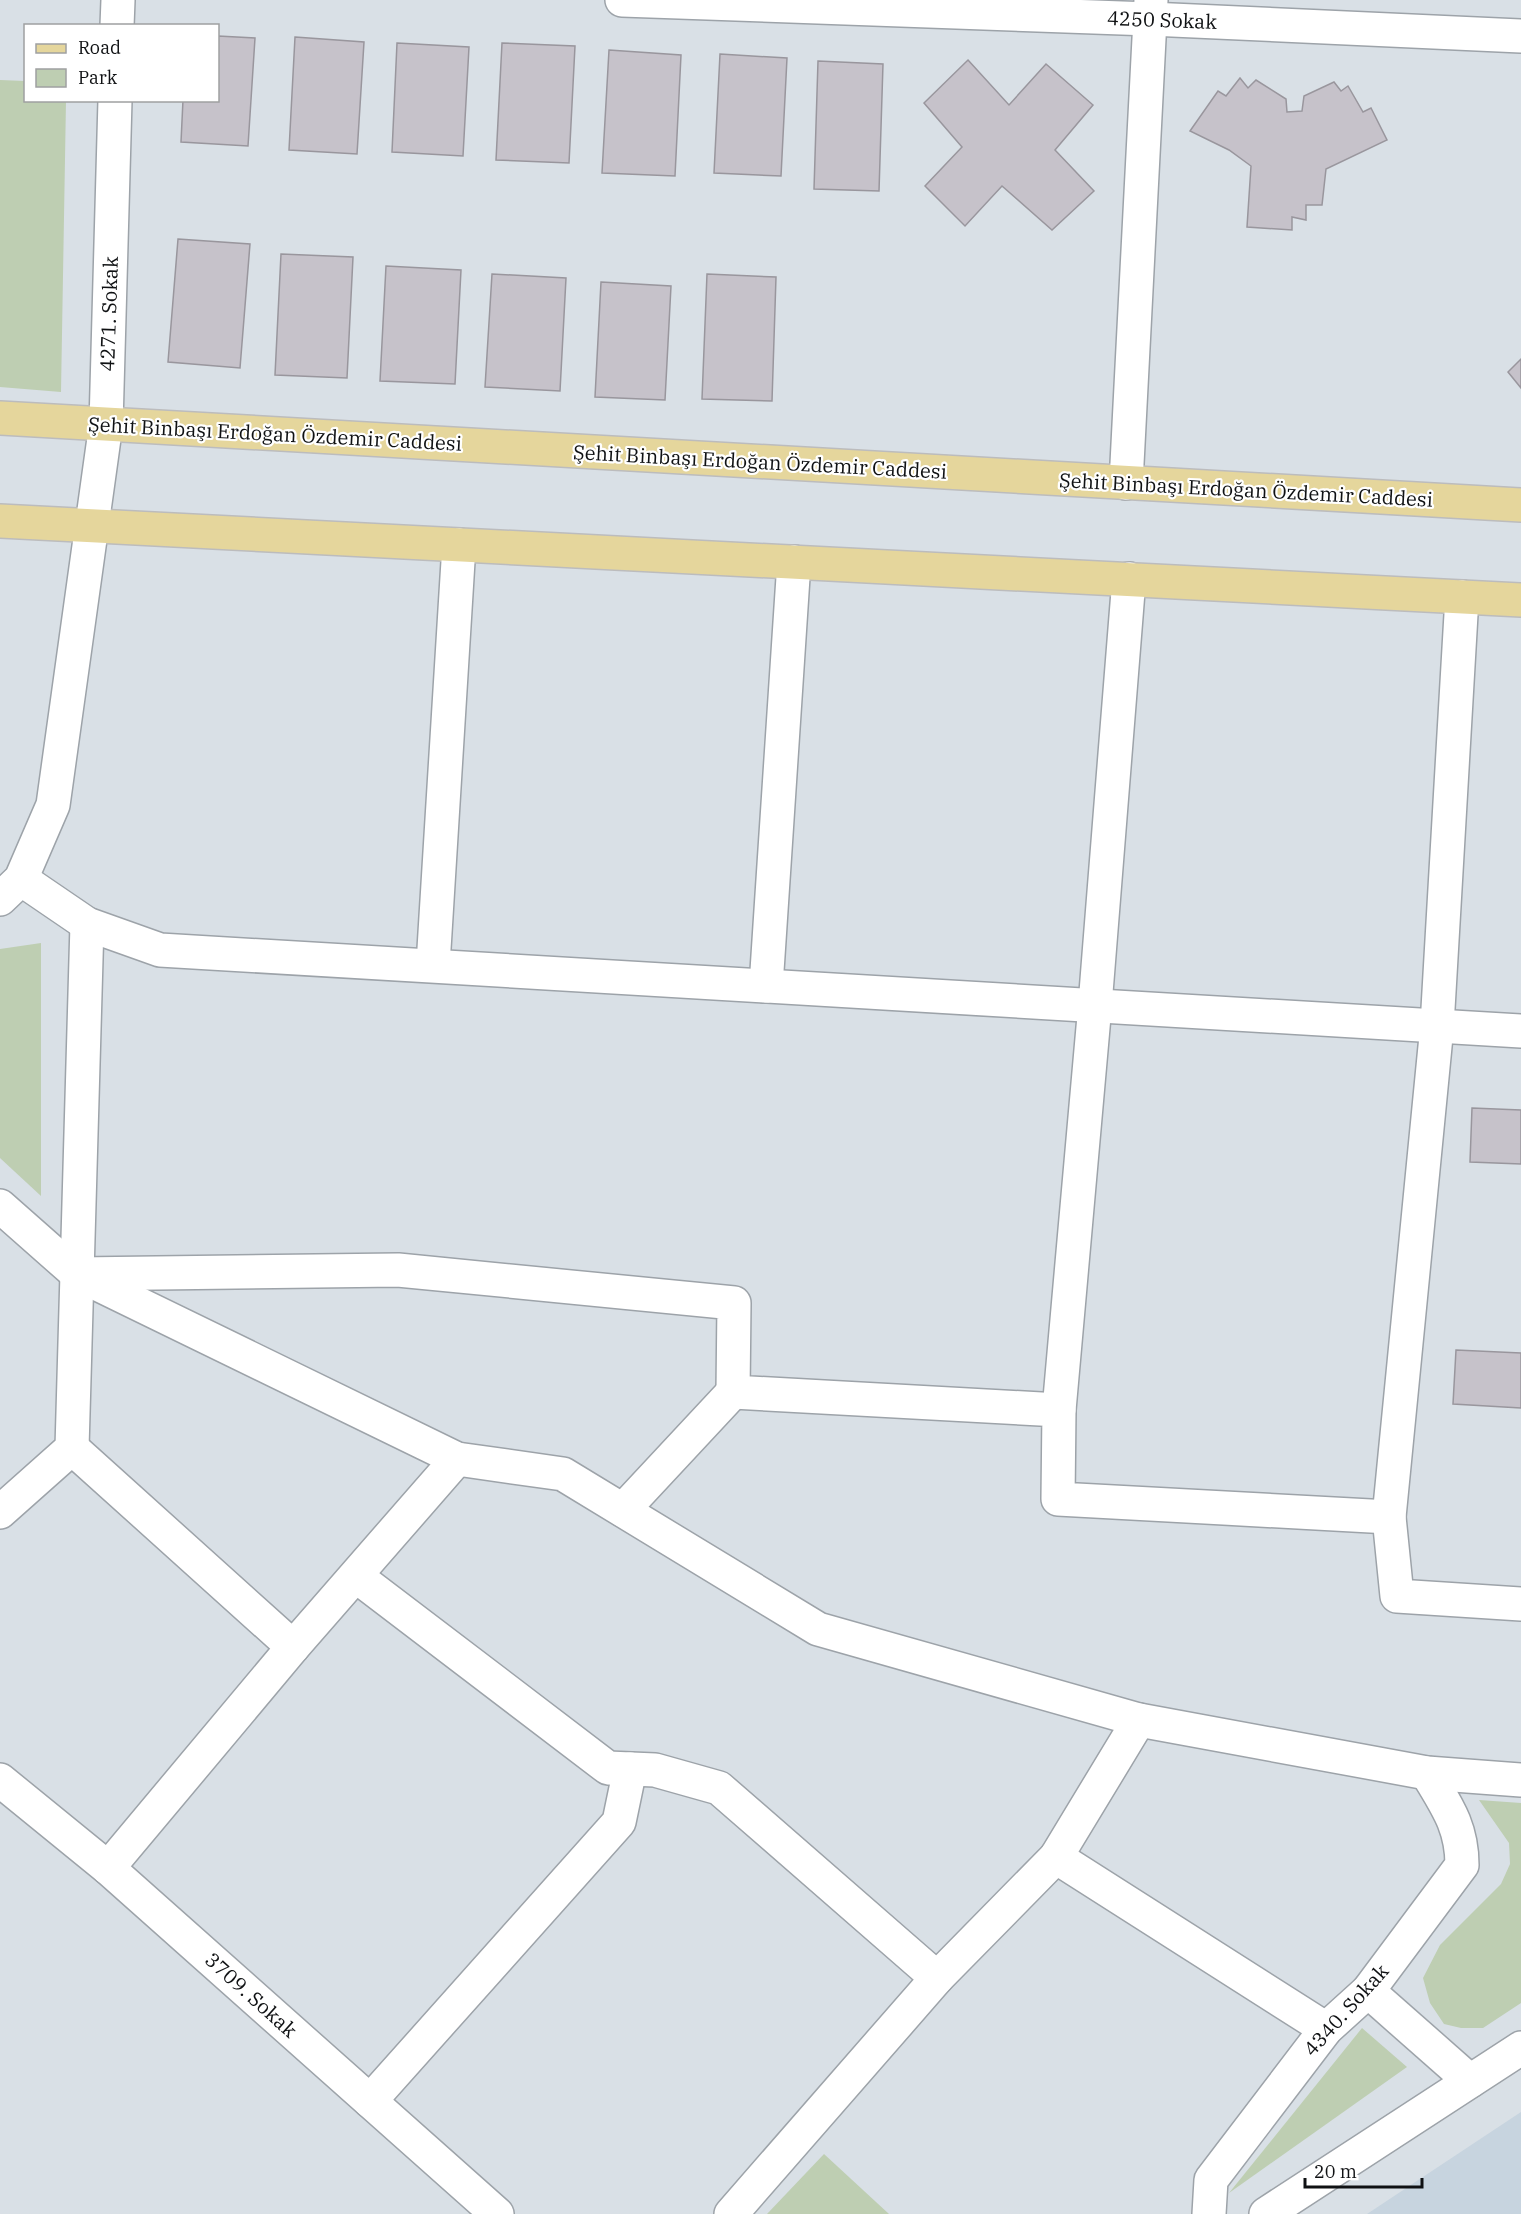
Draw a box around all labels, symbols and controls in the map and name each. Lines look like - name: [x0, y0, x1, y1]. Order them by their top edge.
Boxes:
- street label: 4250 Sokak: [1107, 4, 1218, 35]
- legend: [24, 24, 219, 102]
- text: Road: [78, 36, 121, 59]
- text: Park: [78, 66, 118, 89]
- street label: 4271. Sokak: [93, 256, 124, 372]
- street label: Şehit Binbaşı Erdoğan Özdemir Caddesi: [87, 410, 463, 457]
- street label: Şehit Binbaşı Erdoğan Özdemir Caddesi: [572, 438, 948, 485]
- street label: Şehit Binbaşı Erdoğan Özdemir Caddesi: [1058, 466, 1434, 513]
- street label: 3709. Sokak: [199, 1946, 303, 2043]
- street label: 4340. Sokak: [1297, 1958, 1394, 2062]
- scale bar: [1305, 2151, 1422, 2189]
- text: 20 m: [1314, 2160, 1357, 2183]

